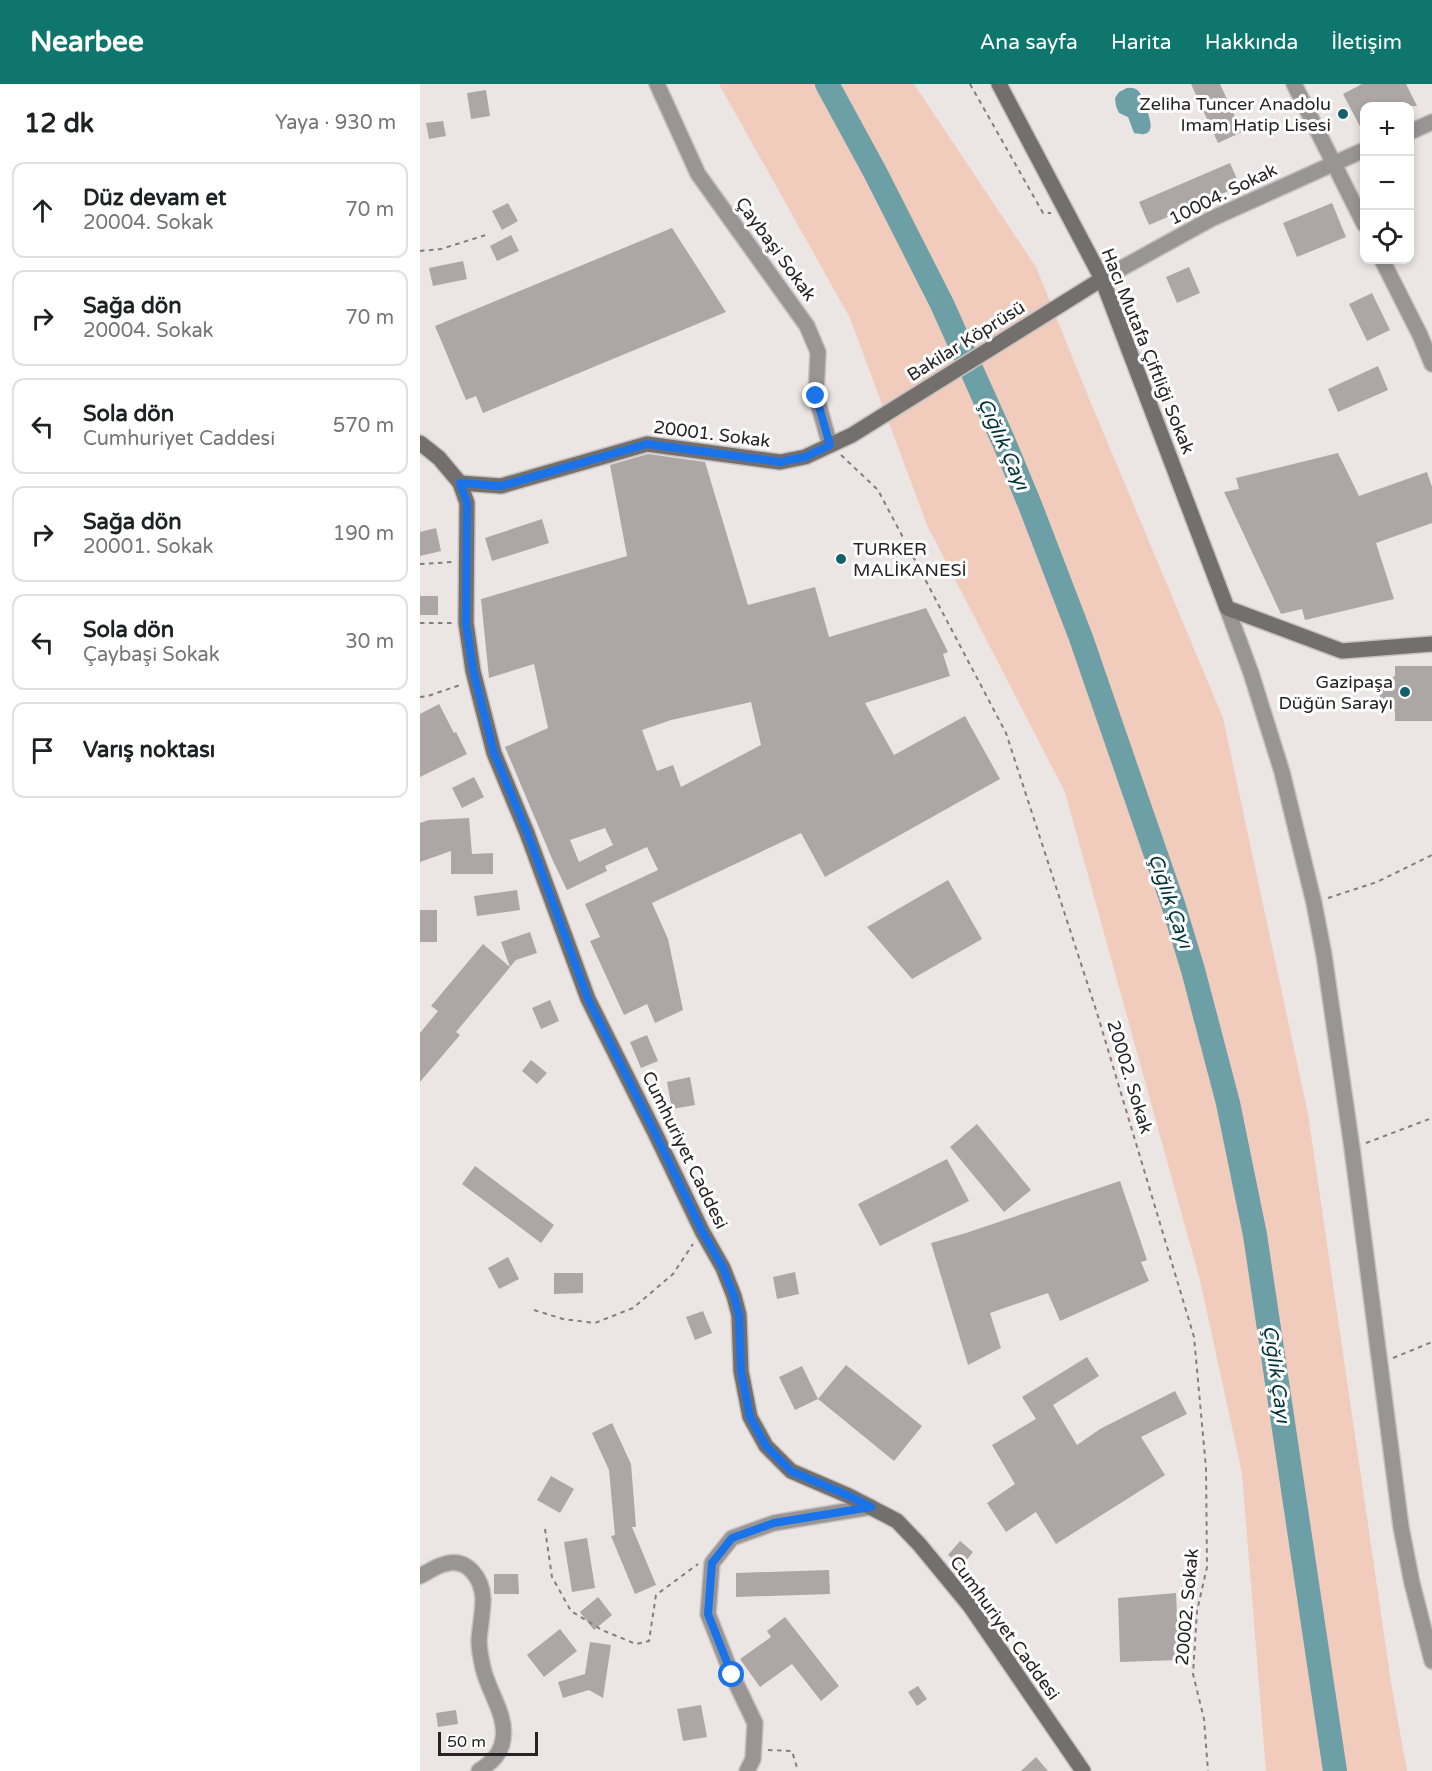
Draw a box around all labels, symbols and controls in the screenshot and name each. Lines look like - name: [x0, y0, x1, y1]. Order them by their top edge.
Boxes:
- text: Nearbee: [30, 25, 144, 59]
- text: Ana sayfa: [980, 30, 1078, 55]
- text: Harita: [1111, 30, 1172, 55]
- text: Hakkında: [1205, 30, 1298, 55]
- text: İletişim: [1331, 30, 1402, 55]
- place label: Zeliha Tuncer Anadolu Imam Hatip Lisesi: [1139, 93, 1331, 136]
- map controls: [1360, 102, 1414, 264]
- button: +: [1360, 102, 1414, 156]
- marker: Zeliha Tuncer Anadolu Imam Hatip Lisesi: [1336, 107, 1350, 121]
- text: 12 dk: [24, 108, 94, 139]
- text: Yaya · 930 m: [275, 111, 396, 135]
- button: −: [1360, 156, 1414, 210]
- street label: 10004. Sokak: [1165, 158, 1281, 230]
- text: Düz devam et: [83, 185, 226, 211]
- street label: Çaybaşi Sokak: [731, 193, 821, 305]
- icon: ahead: [26, 194, 59, 227]
- text: 70 m: [345, 198, 394, 222]
- button: locate: [1360, 210, 1414, 264]
- text: 20004. Sokak: [83, 211, 214, 235]
- street label: Hacı Mutafa Çiftliği Sokak: [1097, 245, 1200, 457]
- text: Sağa dön: [83, 293, 182, 319]
- street label: Bakilar Köprüsü: [903, 296, 1029, 386]
- icon: right: [26, 302, 59, 335]
- text: 70 m: [345, 306, 394, 330]
- text: 20004. Sokak: [83, 319, 214, 343]
- route end: [802, 382, 828, 408]
- water label: Çığlık Çayı: [972, 394, 1034, 495]
- text: Sola dön: [83, 401, 174, 427]
- icon: left: [26, 410, 59, 443]
- text: 570 m: [333, 414, 394, 438]
- street label: 20001. Sokak: [652, 416, 772, 452]
- text: Cumhuriyet Caddesi: [83, 427, 275, 451]
- text: Sağa dön: [83, 509, 182, 535]
- icon: right: [26, 518, 59, 551]
- text: 190 m: [333, 522, 394, 546]
- text: 20001. Sokak: [83, 535, 214, 559]
- place label: TURKER MALİKANESİ: [853, 538, 967, 581]
- marker: TURKER MALİKANESİ: [834, 552, 848, 566]
- text: Sola dön: [83, 617, 174, 643]
- icon: left: [26, 626, 59, 659]
- text: 30 m: [345, 630, 394, 654]
- text: Çaybaşi Sokak: [83, 643, 220, 667]
- place label: Gazipaşa Düğün Sarayı: [1279, 671, 1393, 714]
- marker: Gazipaşa Düğün Sarayı: [1398, 685, 1412, 699]
- icon: arrive: [26, 734, 59, 767]
- text: Varış noktası: [83, 737, 215, 763]
- water label: Çığlık Çayı: [1143, 851, 1198, 952]
- street label: 20002. Sokak: [1102, 1018, 1158, 1137]
- street label: Cumhuriyet Caddesi: [637, 1067, 733, 1233]
- water label: Çığlık Çayı: [1257, 1324, 1295, 1425]
- street label: 20002. Sokak: [1171, 1547, 1203, 1666]
- street label: Cumhuriyet Caddesi: [945, 1552, 1065, 1704]
- route start: [718, 1661, 744, 1687]
- scale bar: [438, 1729, 538, 1756]
- text: 50 m: [447, 1732, 486, 1752]

